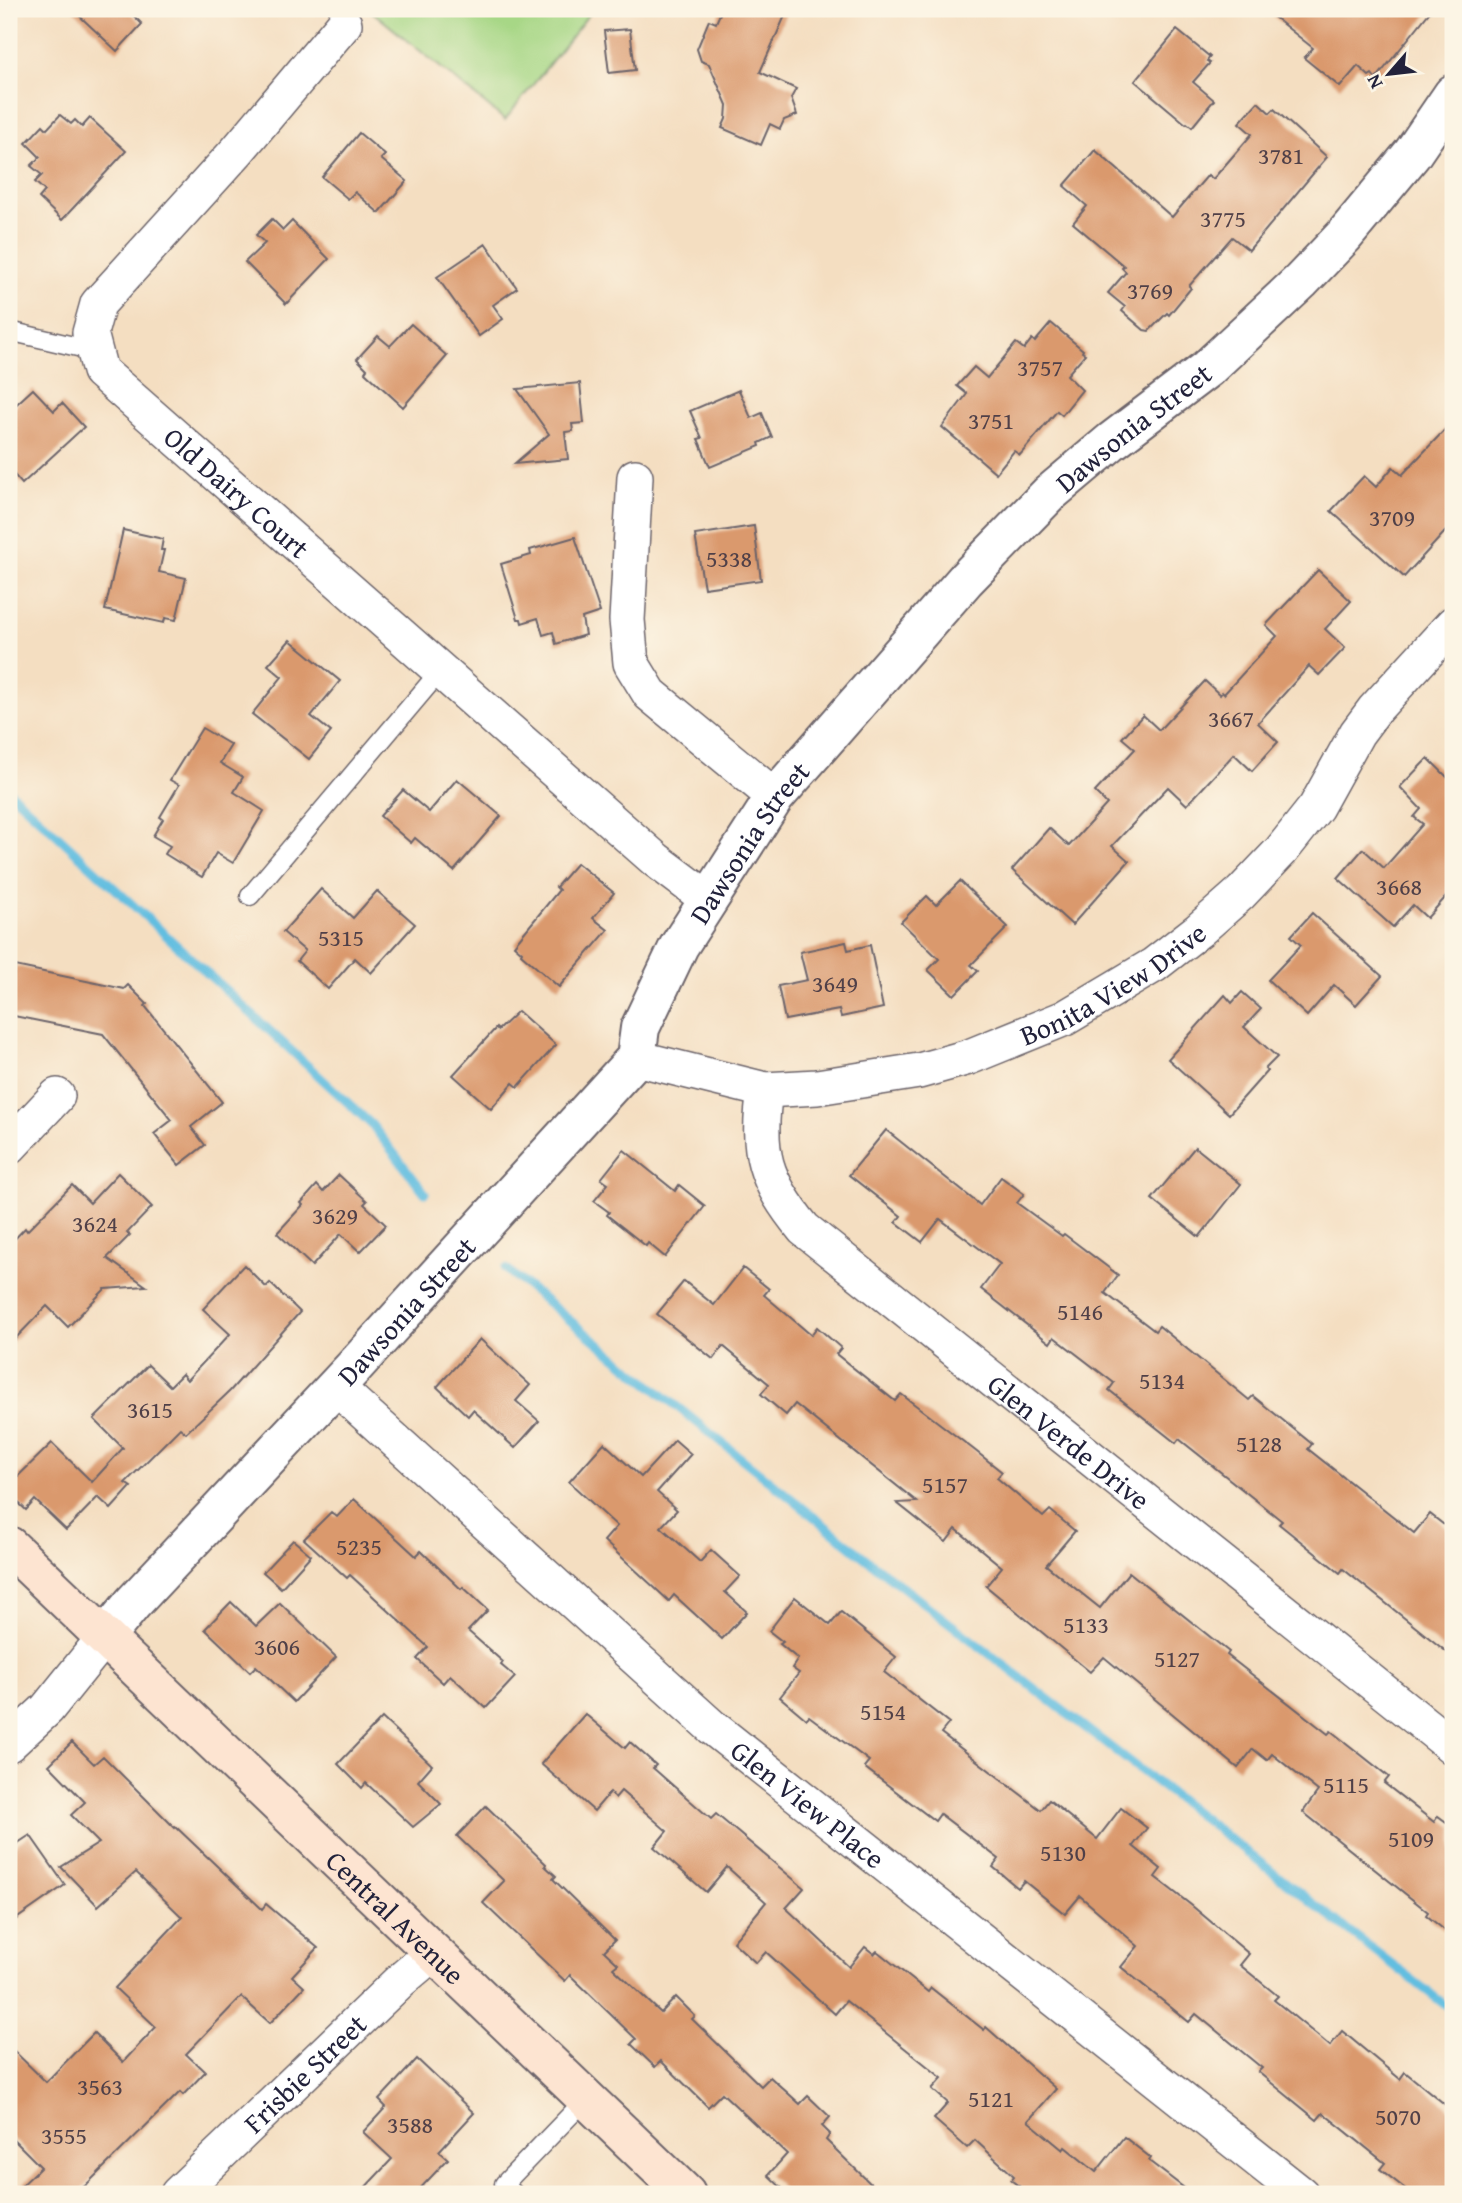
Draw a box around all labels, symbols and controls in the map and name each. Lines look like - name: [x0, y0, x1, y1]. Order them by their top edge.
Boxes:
- north arrow: [1354, 38, 1424, 108]
- text: N: [1359, 70, 1389, 94]
- house number: 3781: [1258, 138, 1304, 173]
- house number: 3775: [1200, 201, 1246, 236]
- house number: 3769: [1127, 273, 1173, 308]
- house number: 3757: [1017, 350, 1063, 385]
- street label: Dawsonia Street: [1046, 352, 1220, 501]
- house number: 3751: [968, 403, 1014, 438]
- street label: Old Dairy Court: [155, 416, 319, 567]
- house number: 3709: [1369, 500, 1415, 535]
- house number: 5338: [706, 541, 752, 576]
- house number: 3667: [1208, 701, 1254, 736]
- street label: Dawsonia Street: [678, 751, 818, 931]
- house number: 3668: [1376, 869, 1422, 904]
- street label: Bonita View Drive: [1013, 912, 1214, 1055]
- house number: 5315: [318, 920, 364, 955]
- house number: 3649: [812, 966, 858, 1001]
- house number: 3629: [312, 1198, 358, 1233]
- house number: 3624: [72, 1206, 118, 1241]
- street label: Dawsonia Street: [327, 1227, 485, 1394]
- house number: 5146: [1057, 1294, 1103, 1329]
- street label: Glen Verde Drive: [979, 1363, 1160, 1519]
- house number: 5134: [1139, 1363, 1185, 1398]
- house number: 3615: [127, 1392, 173, 1427]
- house number: 5128: [1236, 1426, 1282, 1461]
- house number: 5157: [922, 1467, 968, 1502]
- house number: 5235: [336, 1529, 382, 1564]
- house number: 5133: [1063, 1607, 1109, 1642]
- house number: 3606: [254, 1629, 300, 1664]
- house number: 5127: [1154, 1641, 1200, 1676]
- house number: 5154: [860, 1694, 906, 1729]
- street label: Glen View Place: [723, 1729, 894, 1877]
- house number: 5115: [1323, 1767, 1369, 1802]
- house number: 5109: [1388, 1821, 1434, 1856]
- house number: 5130: [1040, 1835, 1086, 1870]
- street label: Central Avenue: [318, 1840, 475, 1993]
- street label: Frisbie Street: [234, 2004, 375, 2142]
- house number: 3563: [77, 2069, 123, 2104]
- house number: 5121: [968, 2081, 1014, 2116]
- house number: 5070: [1375, 2099, 1421, 2134]
- house number: 3588: [387, 2107, 433, 2142]
- house number: 3555: [41, 2118, 87, 2153]

